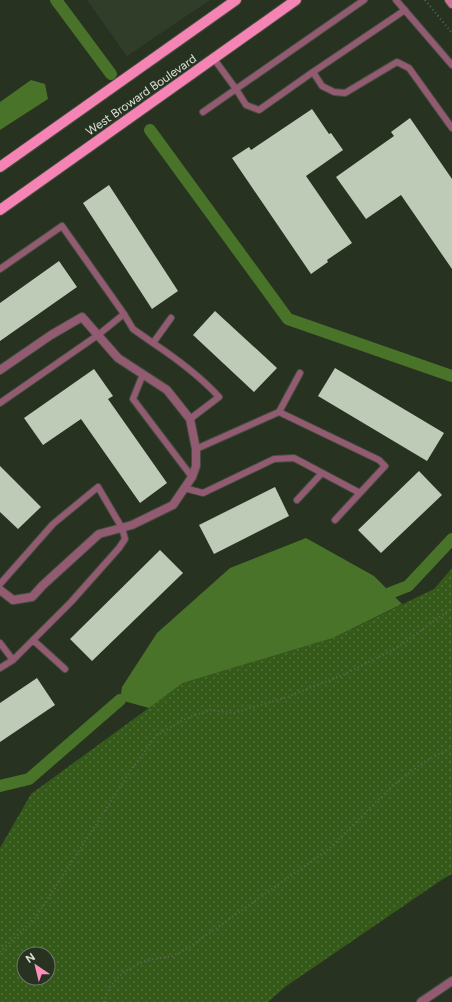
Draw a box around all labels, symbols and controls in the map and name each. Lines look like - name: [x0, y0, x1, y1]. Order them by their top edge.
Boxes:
- street label: West Broward Boulevard: [83, 52, 199, 138]
- north arrow: [16, 946, 56, 986]
- text: N: [23, 950, 38, 966]

